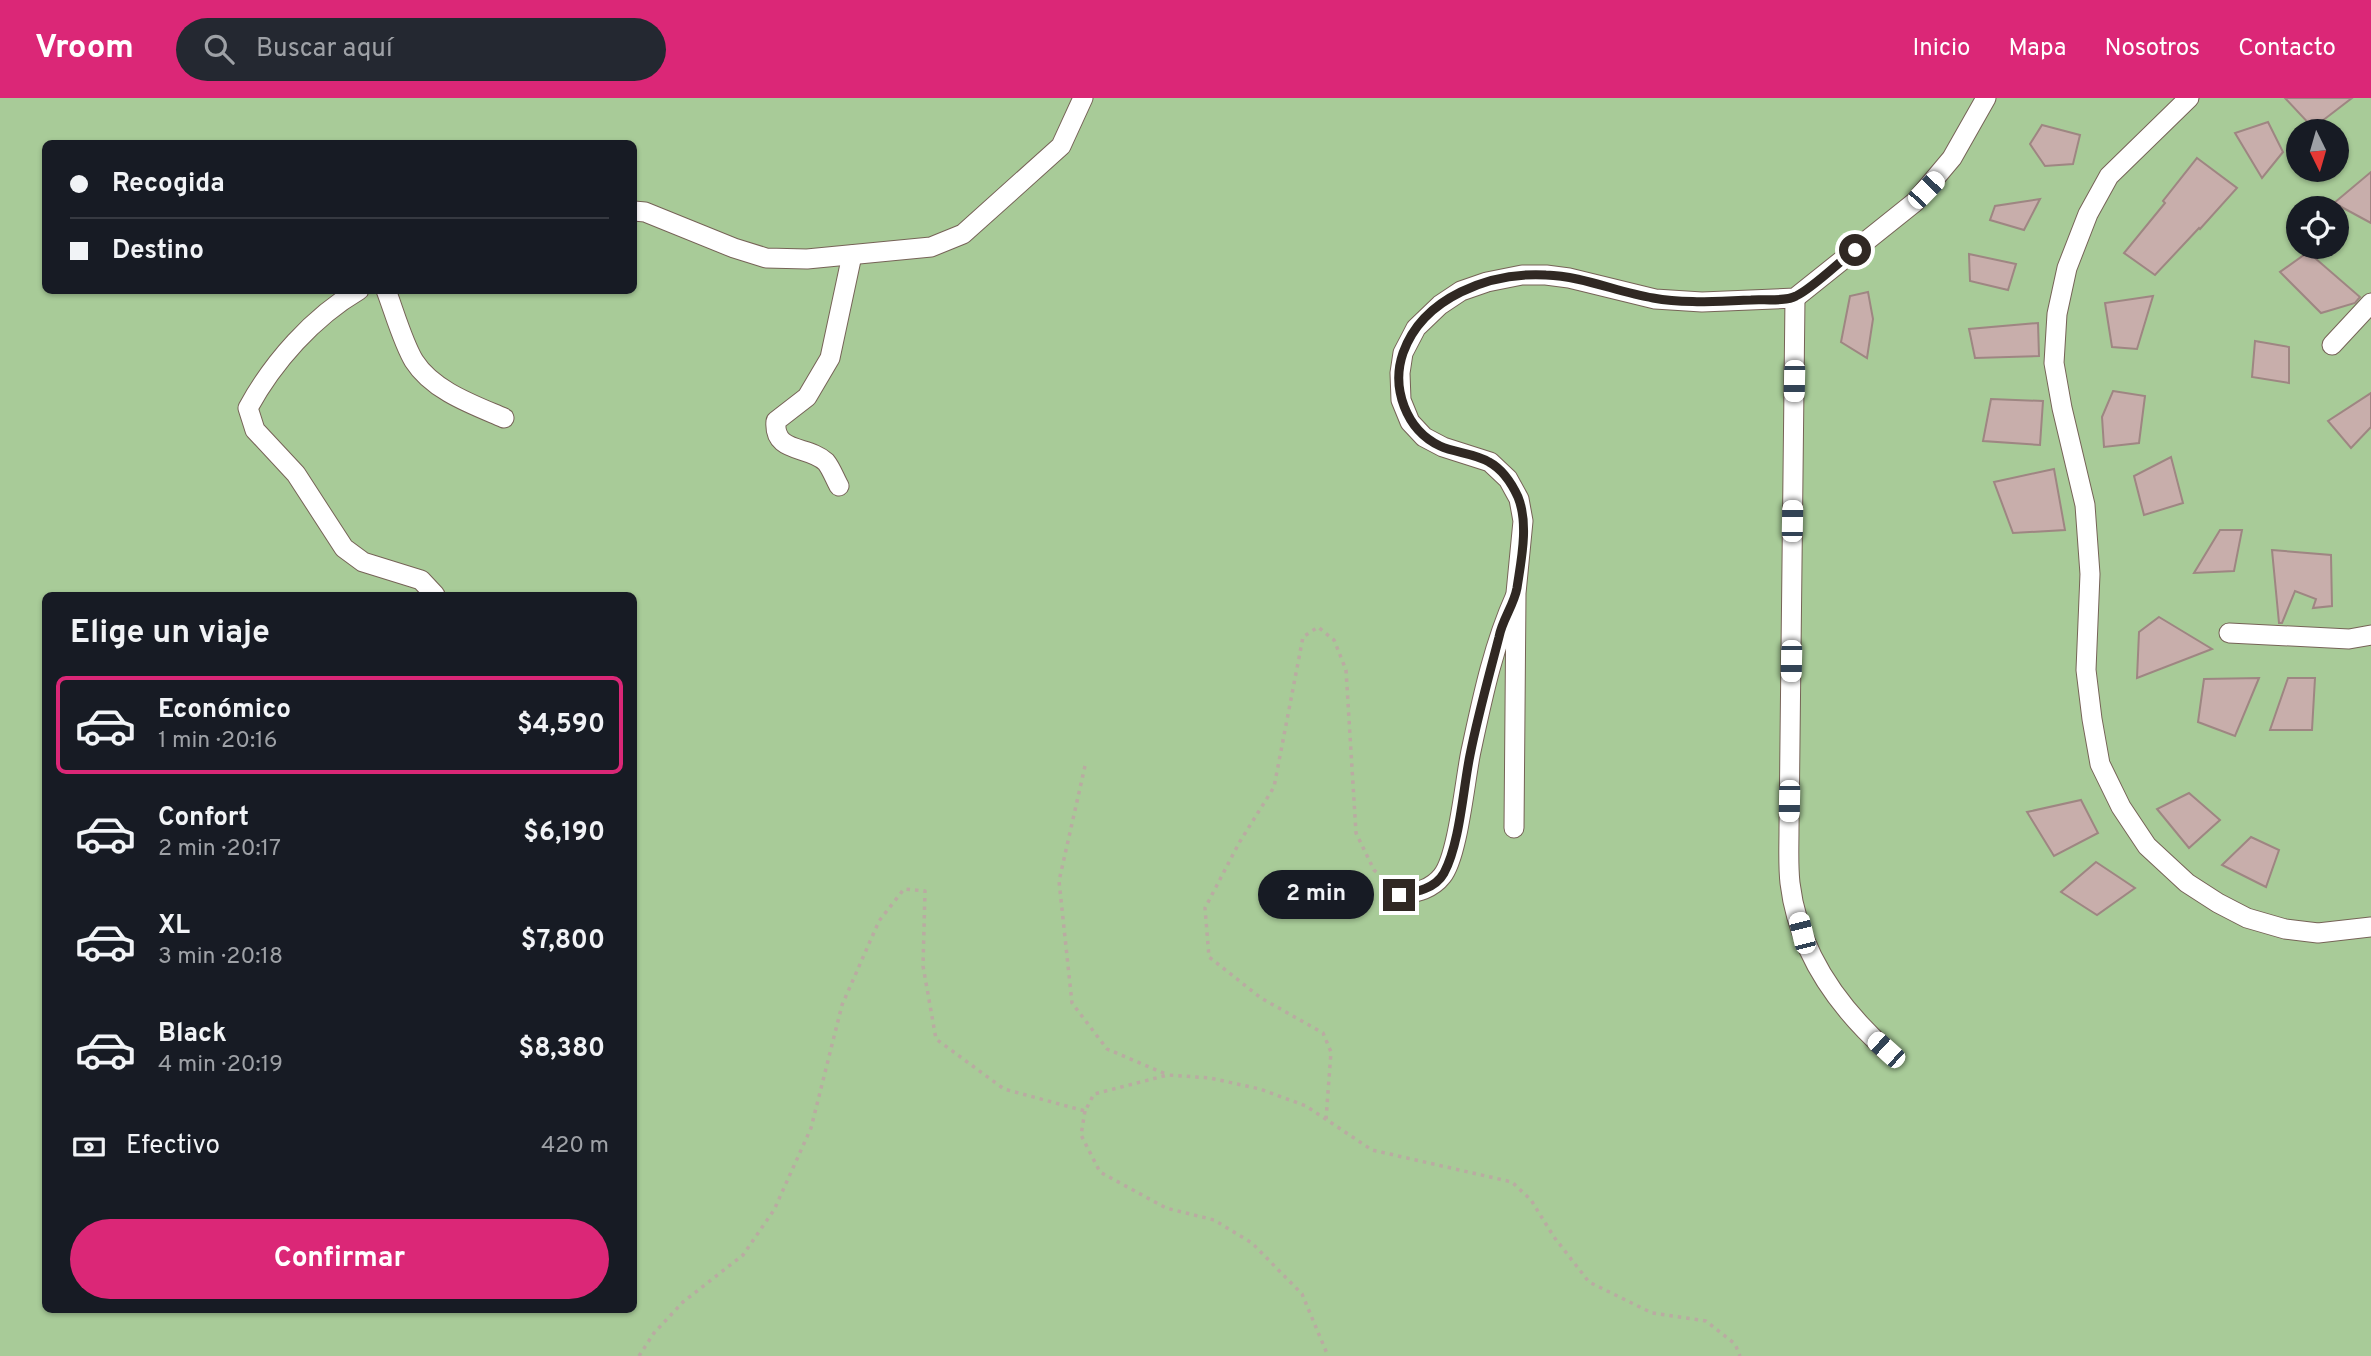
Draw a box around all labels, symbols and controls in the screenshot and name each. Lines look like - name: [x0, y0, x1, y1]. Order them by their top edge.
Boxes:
- search box: [176, 18, 666, 81]
- text: Vroom: [35, 28, 134, 70]
- icon: search: [200, 30, 238, 68]
- text: Buscar aquí: [256, 33, 393, 66]
- text: Inicio: [1913, 34, 1970, 64]
- text: Mapa: [2008, 34, 2067, 64]
- text: Nosotros: [2105, 34, 2200, 64]
- text: Contacto: [2238, 34, 2336, 64]
- north arrow: [2286, 119, 2348, 182]
- map controls: [2286, 119, 2349, 259]
- text: Recogida: [112, 168, 225, 201]
- car: [1904, 168, 1949, 212]
- button: locate: [2286, 196, 2349, 259]
- route start: [1839, 234, 1871, 266]
- text: Destino: [112, 235, 204, 268]
- car: [1784, 360, 1805, 402]
- car: [1782, 500, 1803, 542]
- text: Elige un viaje: [70, 614, 270, 654]
- car: [1781, 640, 1802, 682]
- icon: car: [74, 694, 137, 757]
- text: Económico: [158, 694, 291, 727]
- text: $4,590: [517, 709, 605, 742]
- text: 1 min · 20:16: [158, 727, 277, 756]
- car: [1779, 780, 1800, 822]
- icon: car: [74, 802, 137, 865]
- text: Confort: [158, 802, 249, 835]
- text: $6,190: [523, 817, 605, 850]
- text: 2 min · 20:17: [158, 835, 281, 864]
- callout: 2 min: [1259, 870, 1374, 920]
- route end: [1383, 879, 1415, 911]
- text: 2 min: [1286, 880, 1346, 909]
- icon: car: [74, 910, 137, 973]
- text: XL: [158, 910, 190, 943]
- car: [1787, 910, 1818, 956]
- text: $7,800: [521, 925, 605, 958]
- text: 3 min · 20:18: [158, 943, 283, 972]
- icon: car: [74, 1018, 137, 1081]
- text: Black: [158, 1018, 227, 1051]
- car: [1864, 1028, 1909, 1072]
- text: $8,380: [518, 1033, 605, 1066]
- text: 4 min · 20:19: [158, 1051, 283, 1080]
- icon: cash: [70, 1128, 108, 1166]
- text: Efectivo: [126, 1130, 220, 1163]
- text: 420 m: [541, 1132, 609, 1161]
- button: Confirmar: [70, 1219, 609, 1299]

